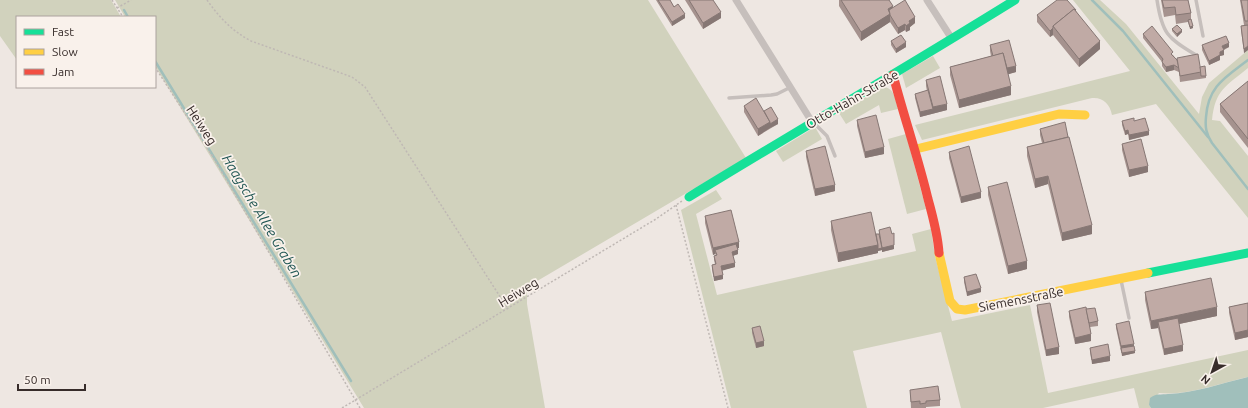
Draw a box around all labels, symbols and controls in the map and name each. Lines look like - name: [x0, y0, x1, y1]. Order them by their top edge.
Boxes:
- legend: [16, 16, 156, 88]
- text: Fast: [52, 25, 74, 38]
- text: Slow: [52, 45, 78, 58]
- text: Jam: [52, 65, 74, 78]
- street label: Otto-Hahn-Straße: [803, 67, 901, 131]
- street label: Heiweg: [184, 103, 220, 147]
- water label: Haagsche Allee Graben: [219, 151, 305, 281]
- street label: Heiweg: [495, 275, 541, 309]
- street label: Siemensstraße: [977, 284, 1065, 314]
- north arrow: [1192, 352, 1232, 392]
- scale bar: [18, 366, 85, 392]
- text: N: [1199, 372, 1213, 387]
- text: 50 m: [24, 373, 51, 386]

